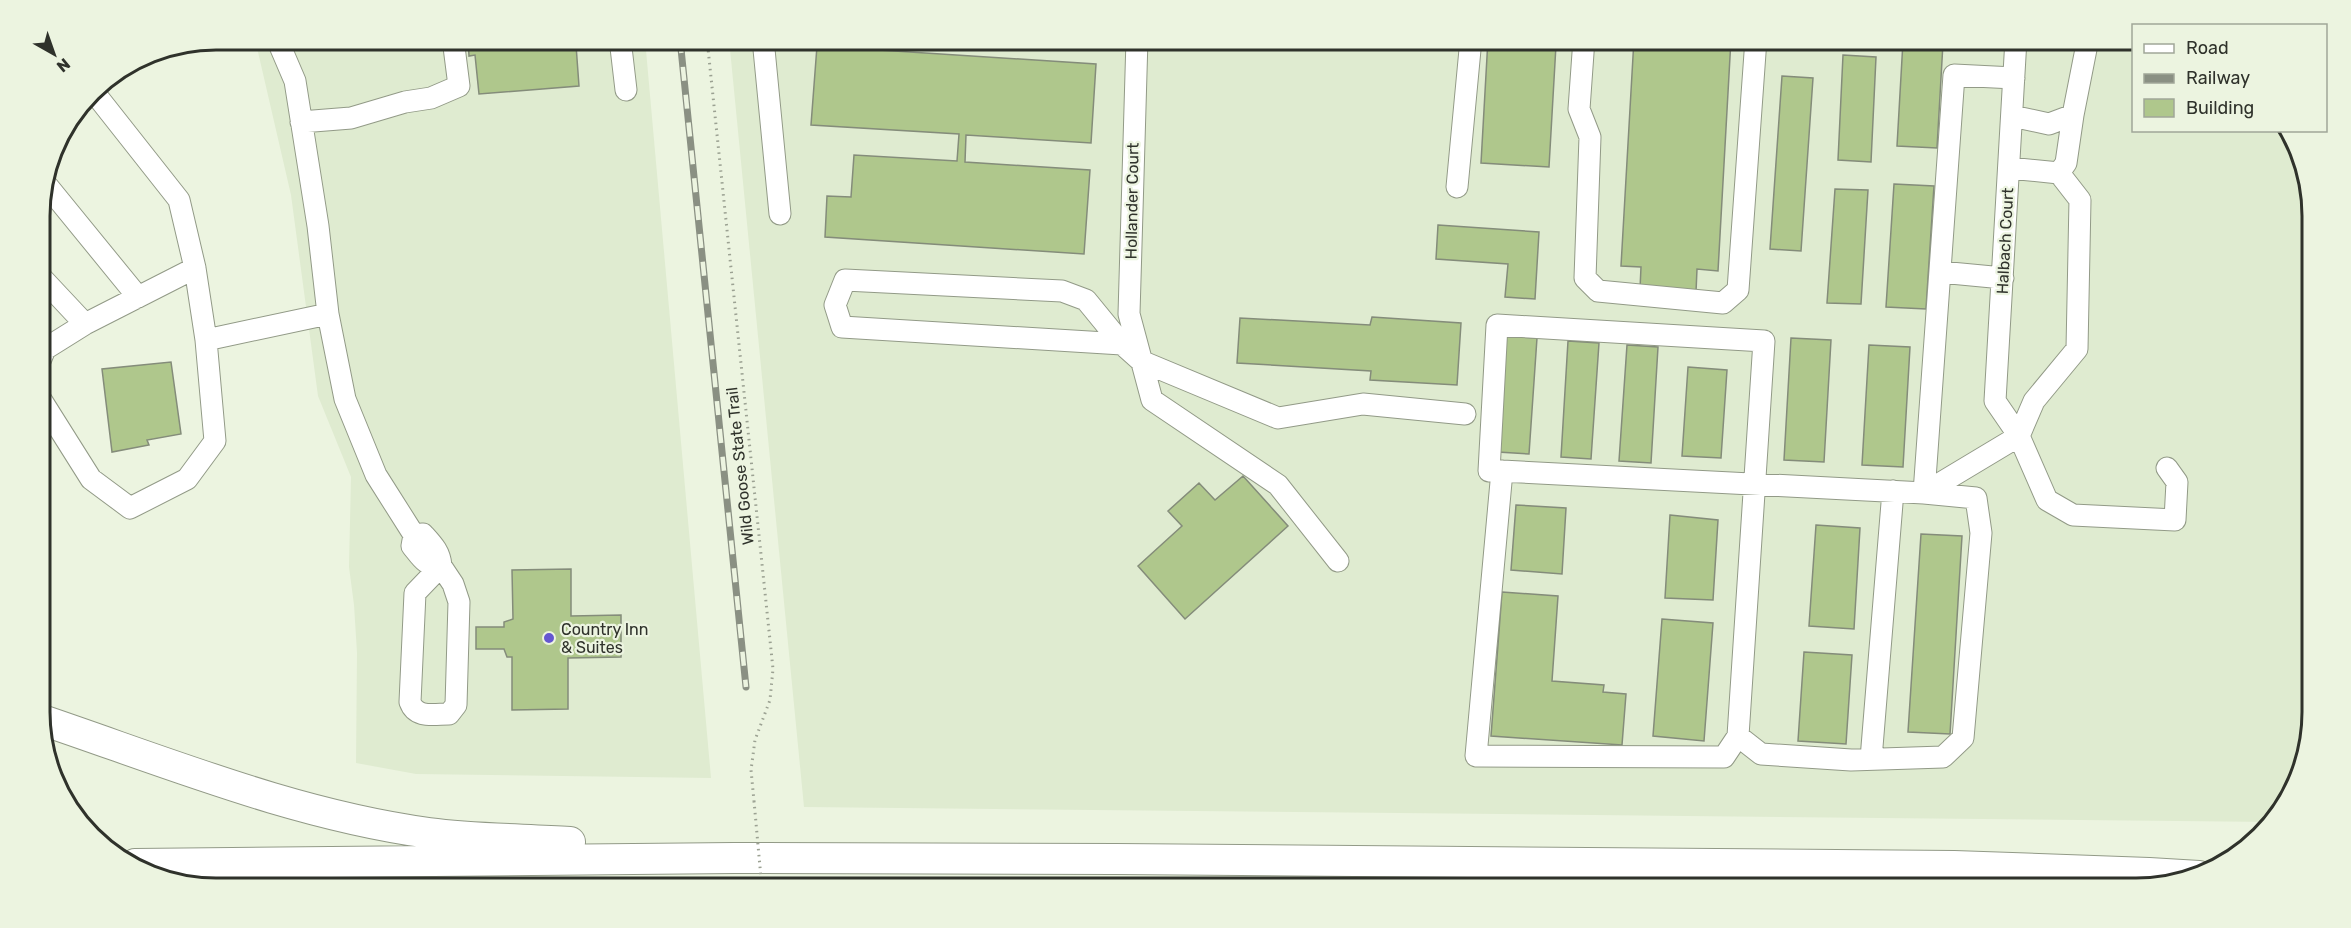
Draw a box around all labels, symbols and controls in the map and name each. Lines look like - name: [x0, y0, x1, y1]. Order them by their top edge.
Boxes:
- north arrow: [24, 24, 84, 84]
- legend: [2132, 24, 2327, 132]
- text: Road: [2186, 37, 2229, 59]
- text: N: [53, 54, 74, 76]
- text: Railway: [2186, 67, 2250, 89]
- text: Building: [2186, 97, 2254, 119]
- street label: Hollander Court: [1121, 142, 1143, 260]
- street label: Halbach Court: [1993, 187, 2017, 295]
- street label: Wild Goose State Trail: [722, 386, 758, 546]
- place label: Country Inn & Suites: [561, 620, 648, 657]
- marker: Country Inn & Suites: [542, 631, 556, 645]

